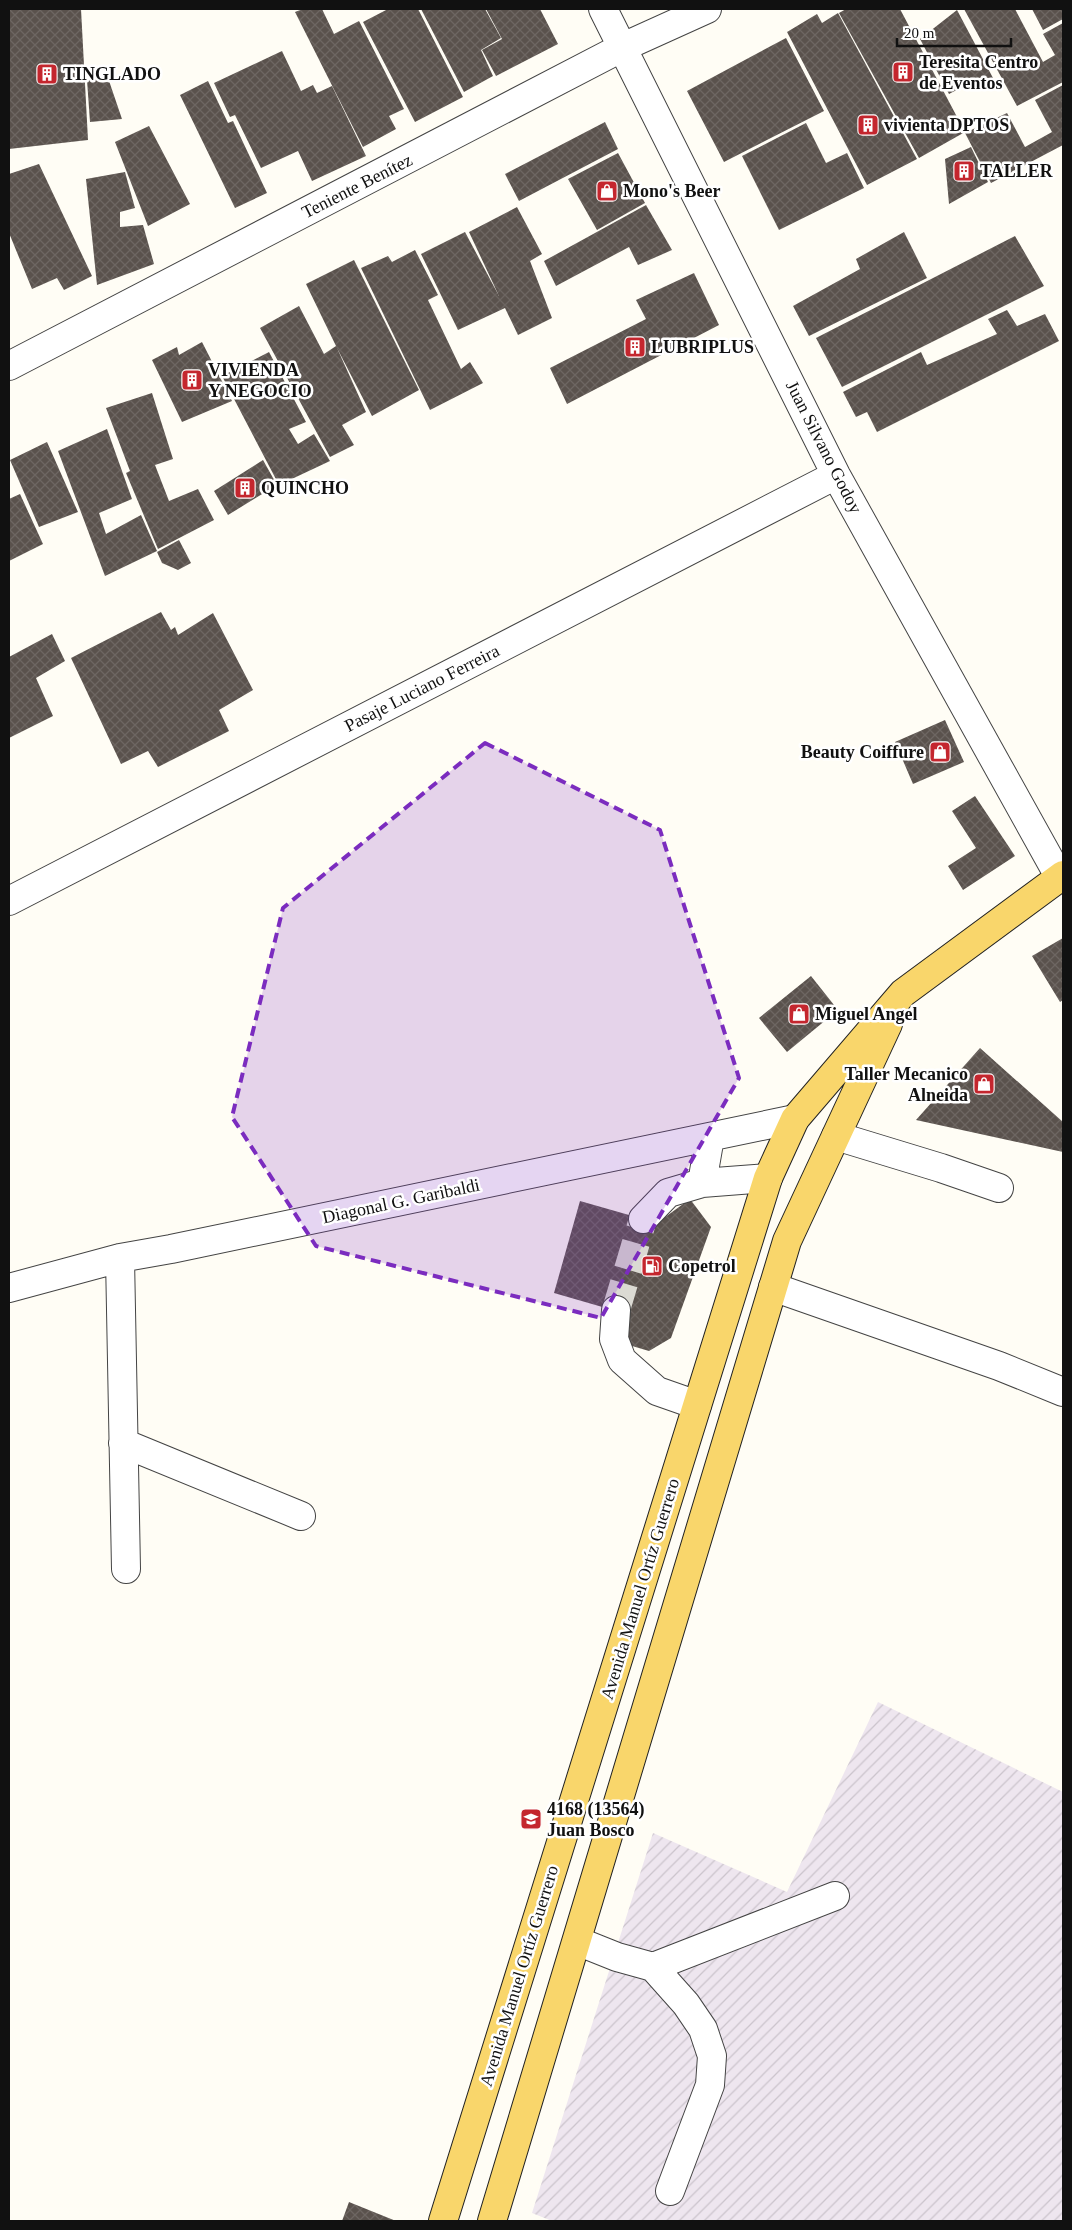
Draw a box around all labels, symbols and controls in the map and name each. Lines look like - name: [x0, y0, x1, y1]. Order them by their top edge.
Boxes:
- scale bar: [897, 15, 1011, 47]
- text: 20 m: [904, 25, 935, 41]
- place label: Teresita Centro de Eventos: [919, 52, 1038, 93]
- building icon: Teresita Centro de Eventos: [891, 60, 915, 84]
- building icon: TINGLADO: [35, 62, 59, 86]
- place label: TINGLADO: [63, 64, 161, 84]
- building icon: vivienta DPTOS: [856, 113, 880, 137]
- place label: vivienta DPTOS: [884, 115, 1009, 135]
- street label: Teniente Benítez: [298, 150, 416, 222]
- building icon: TALLER: [952, 159, 976, 183]
- place label: TALLER: [980, 161, 1054, 181]
- shop icon: Mono's Beer: [595, 179, 619, 203]
- place label: Mono's Beer: [623, 181, 720, 201]
- building icon: LUBRIPLUS: [623, 335, 647, 359]
- place label: LUBRIPLUS: [651, 337, 754, 357]
- place label: VIVIENDA Y NEGOCIO: [208, 360, 312, 401]
- building icon: VIVIENDA Y NEGOCIO: [180, 368, 204, 392]
- street label: Juan Silvano Godoy: [782, 377, 866, 517]
- building icon: QUINCHO: [233, 476, 257, 500]
- place label: QUINCHO: [261, 478, 349, 498]
- street label: Pasaje Luciano Ferreira: [341, 640, 503, 736]
- shop icon: Beauty Coiffure: [928, 740, 952, 764]
- place label: Beauty Coiffure: [801, 742, 924, 762]
- shop icon: Miguel Angel: [787, 1002, 811, 1026]
- place label: Miguel Angel: [815, 1004, 918, 1024]
- place label: Taller Mecanico Alneida: [845, 1064, 968, 1105]
- shop icon: Taller Mecanico Alneida: [972, 1072, 996, 1096]
- street label: Diagonal G. Garibaldi: [320, 1175, 482, 1227]
- fuel station icon: Copetrol: [640, 1254, 664, 1278]
- place label: Copetrol: [668, 1256, 736, 1276]
- street label: Avenida Manuel Ortíz Guerrero: [597, 1476, 683, 1702]
- place label: 4168 (13564) Juan Bosco: [547, 1799, 645, 1840]
- school or university icon: 4168 (13564) Juan Bosco: [519, 1807, 543, 1831]
- street label: Avenida Manuel Ortíz Guerrero: [476, 1863, 562, 2089]

